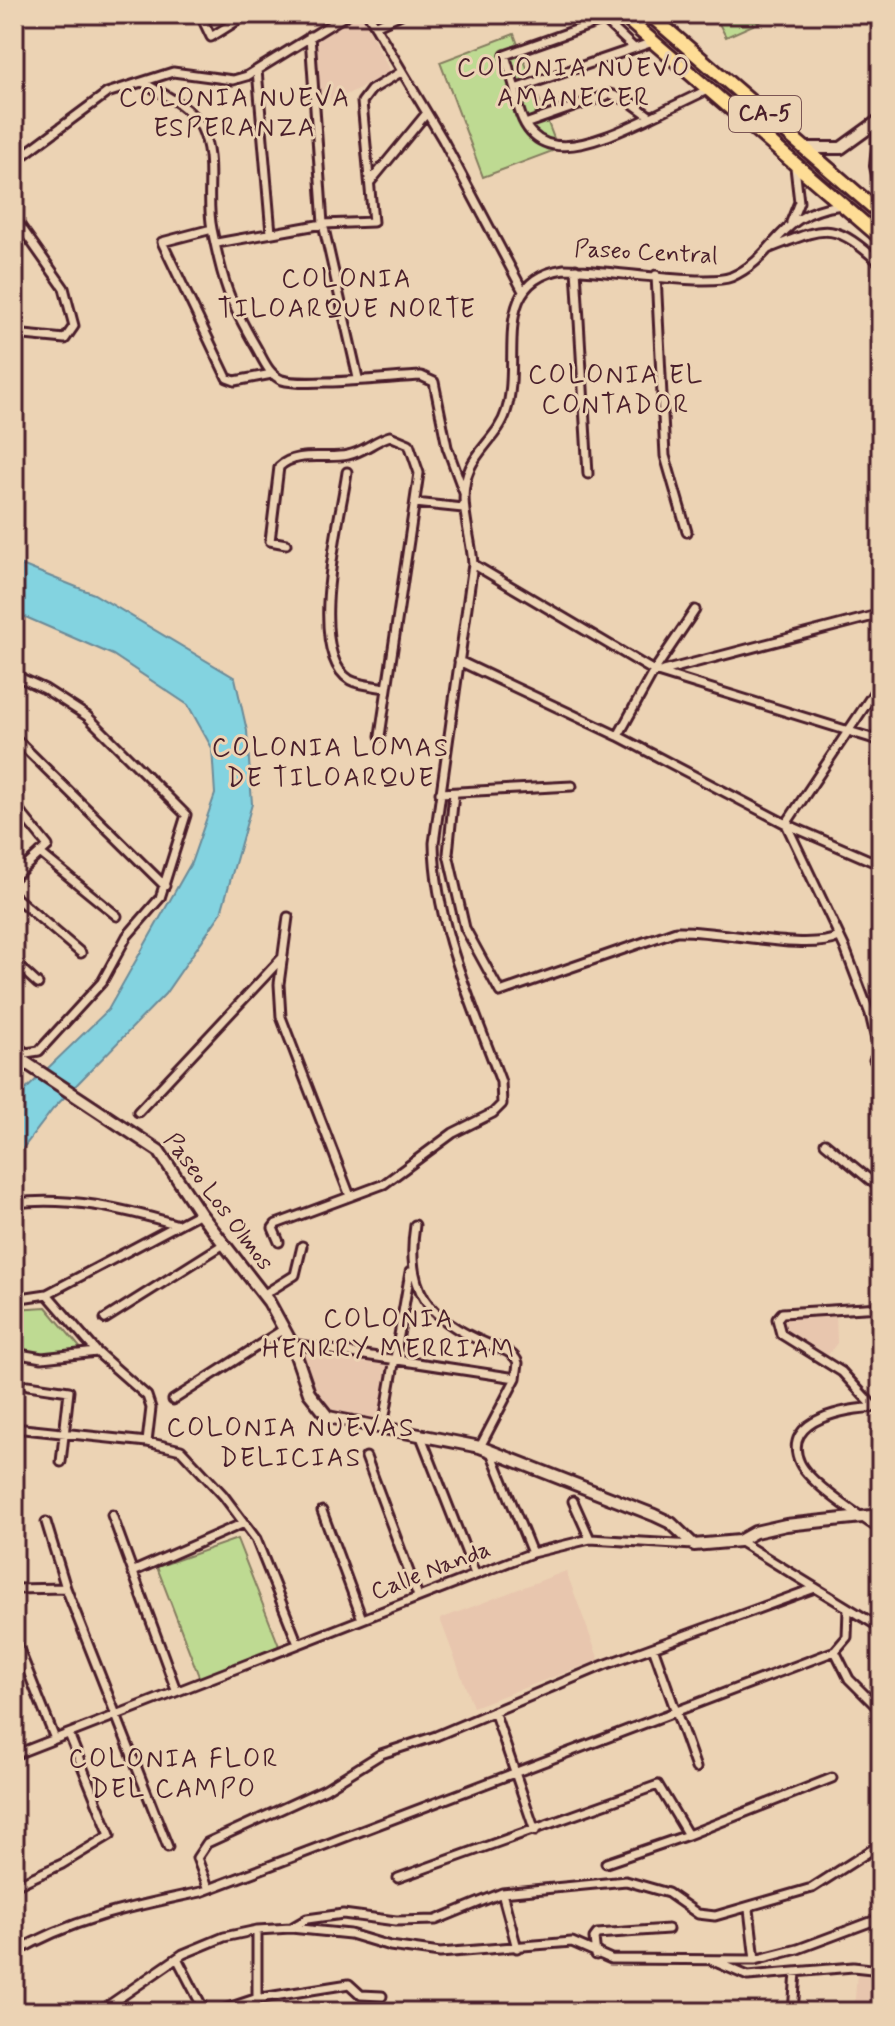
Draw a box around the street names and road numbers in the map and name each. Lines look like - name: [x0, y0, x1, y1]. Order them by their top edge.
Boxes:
- road number: CA-5: [729, 96, 801, 132]
- street label: Paseo Central: [573, 234, 719, 272]
- street label: Paseo Los Olmos: [156, 1127, 280, 1277]
- street label: Calle Nanda: [367, 1534, 495, 1608]

